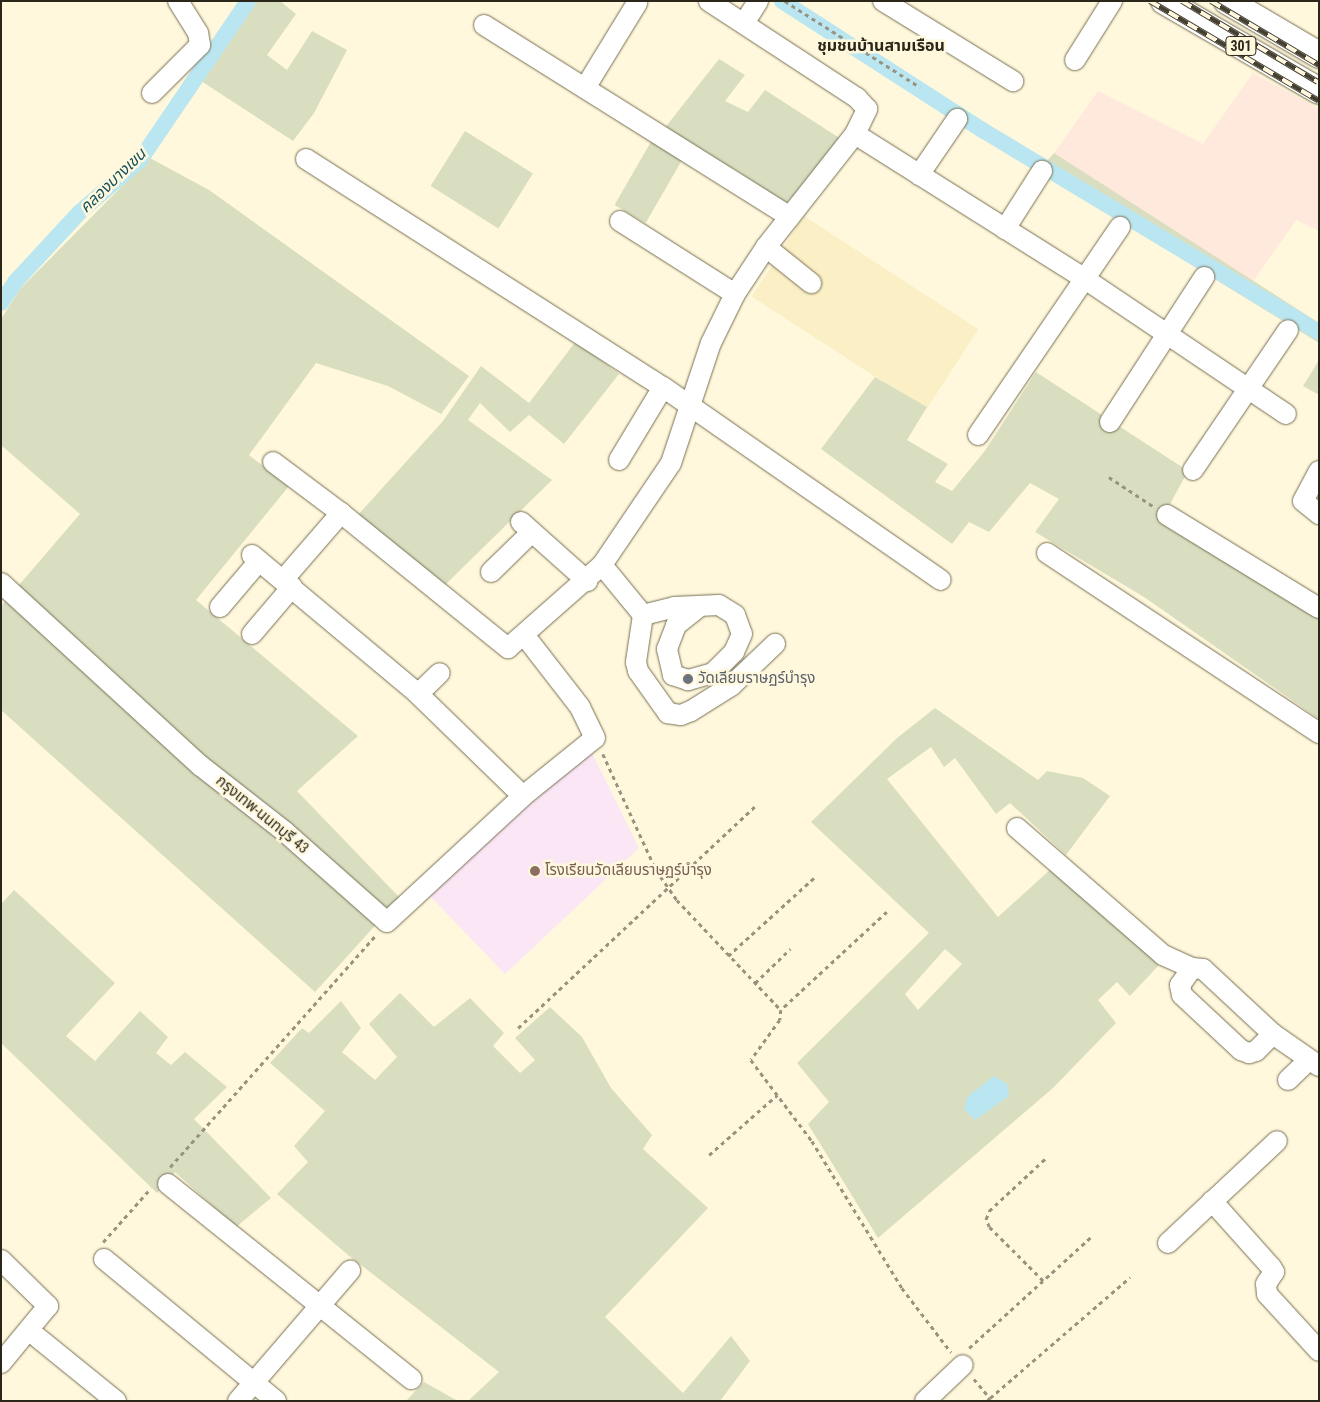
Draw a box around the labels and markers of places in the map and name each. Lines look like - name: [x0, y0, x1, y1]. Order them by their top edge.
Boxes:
- place label: วัดเลียบราษฏร์บำรุง: [698, 670, 815, 688]
- marker: วัดเลียบราษฏร์บำรุง: [682, 673, 694, 685]
- place label: โรงเรียนวัดเลียบราษฏร์บำรุง: [545, 862, 712, 880]
- marker: โรงเรียนวัดเลียบราษฏร์บำรุง: [529, 865, 541, 877]

